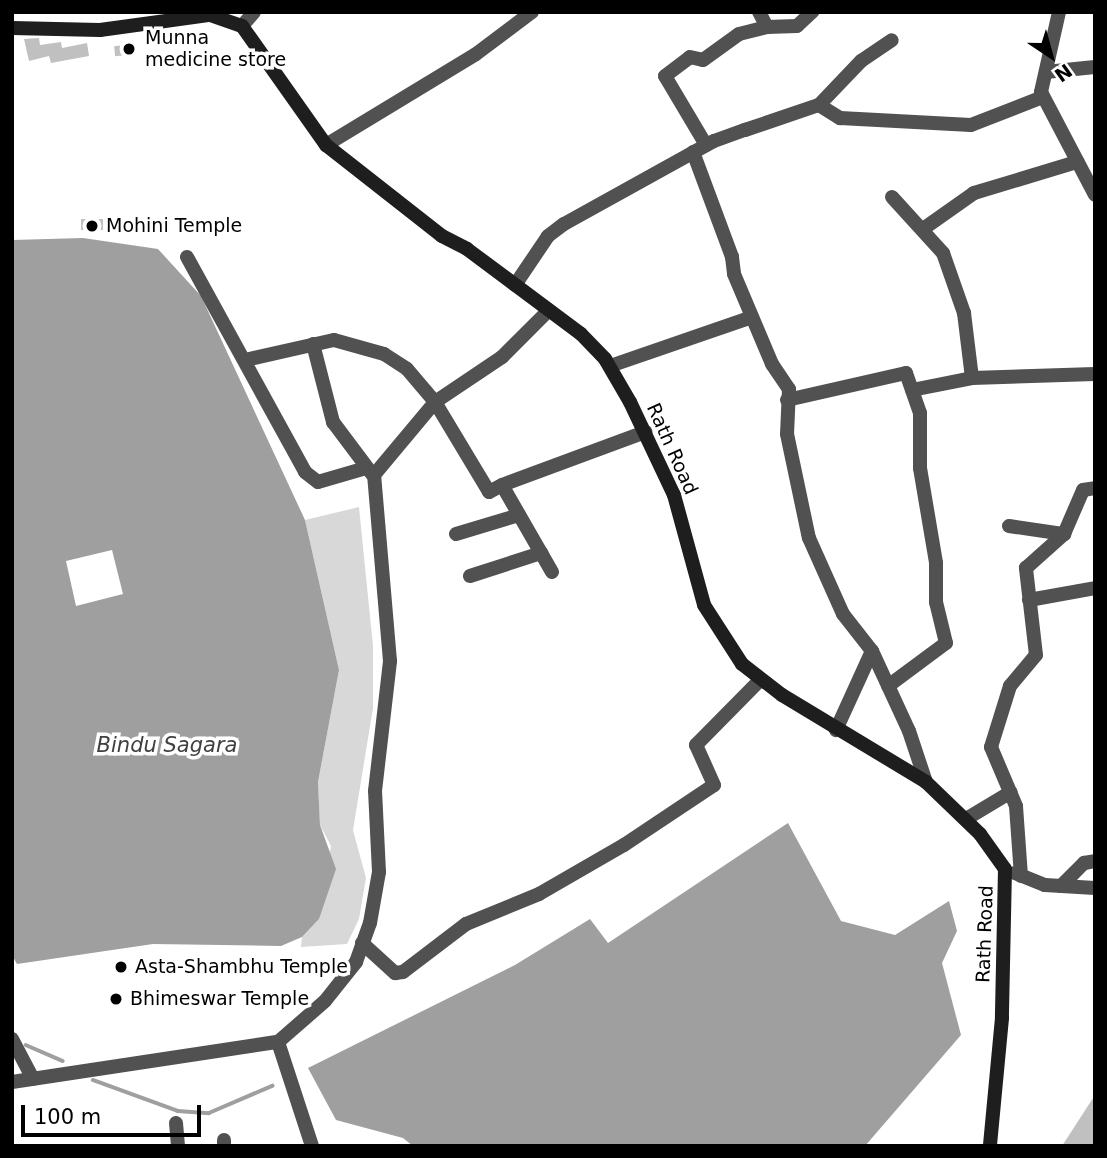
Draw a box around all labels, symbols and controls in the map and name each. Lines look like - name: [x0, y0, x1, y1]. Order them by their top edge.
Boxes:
- north arrow: [1016, 21, 1086, 91]
- place label: Munna medicine store: [145, 27, 286, 71]
- marker: Munna medicine store: [119, 39, 139, 59]
- text: N: [1050, 59, 1076, 87]
- place label: Mohini Temple: [106, 215, 242, 237]
- marker: Mohini Temple: [84, 218, 100, 234]
- street label: Rath Road: [642, 400, 702, 498]
- water label: Bindu Sagara: [97, 732, 237, 758]
- street label: Rath Road: [972, 885, 998, 983]
- place label: Asta-Shambhu Temple: [135, 956, 348, 978]
- marker: Asta-Shambhu Temple: [113, 959, 129, 975]
- place label: Bhimeswar Temple: [130, 988, 309, 1010]
- marker: Bhimeswar Temple: [108, 991, 124, 1007]
- scale bar: [24, 1092, 205, 1136]
- text: 100 m: [34, 1105, 101, 1129]

